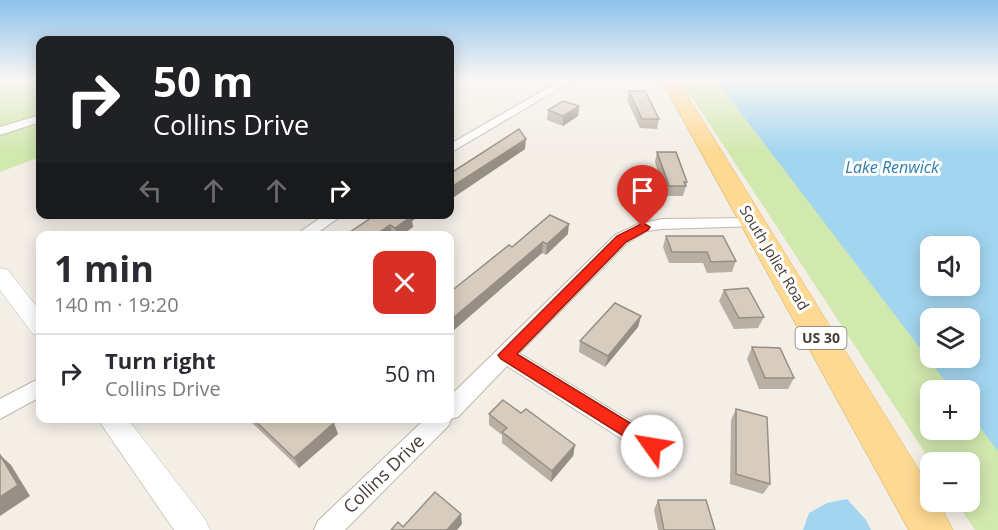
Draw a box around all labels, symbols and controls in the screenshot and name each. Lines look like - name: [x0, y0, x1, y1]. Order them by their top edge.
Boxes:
- text: 50 m: [153, 52, 253, 109]
- icon: right: [54, 60, 132, 138]
- text: Collins Drive: [153, 106, 309, 143]
- water label: Lake Renwick: [845, 156, 940, 178]
- pin: [617, 165, 668, 227]
- icon: left: [134, 174, 167, 207]
- icon: ahead: [197, 174, 230, 207]
- icon: ahead: [260, 174, 293, 207]
- icon: right: [323, 174, 356, 207]
- icon: arrive: [626, 174, 659, 207]
- street label: South Joliet Road: [736, 201, 814, 314]
- map controls: [920, 236, 980, 512]
- button: sound: [920, 236, 980, 296]
- text: 1 min: [54, 244, 154, 293]
- button: close: [373, 251, 436, 314]
- text: 140 m · 19:20: [54, 291, 179, 318]
- button: layers: [920, 308, 980, 368]
- road number: US 30: [796, 327, 846, 349]
- text: Turn right: [105, 345, 216, 375]
- icon: right: [54, 357, 87, 390]
- text: 50 m: [385, 358, 436, 388]
- text: Collins Drive: [105, 375, 221, 402]
- button: +: [920, 380, 980, 440]
- position arrow: [620, 414, 684, 478]
- street label: Collins Drive: [338, 428, 429, 518]
- button: −: [920, 452, 980, 512]

